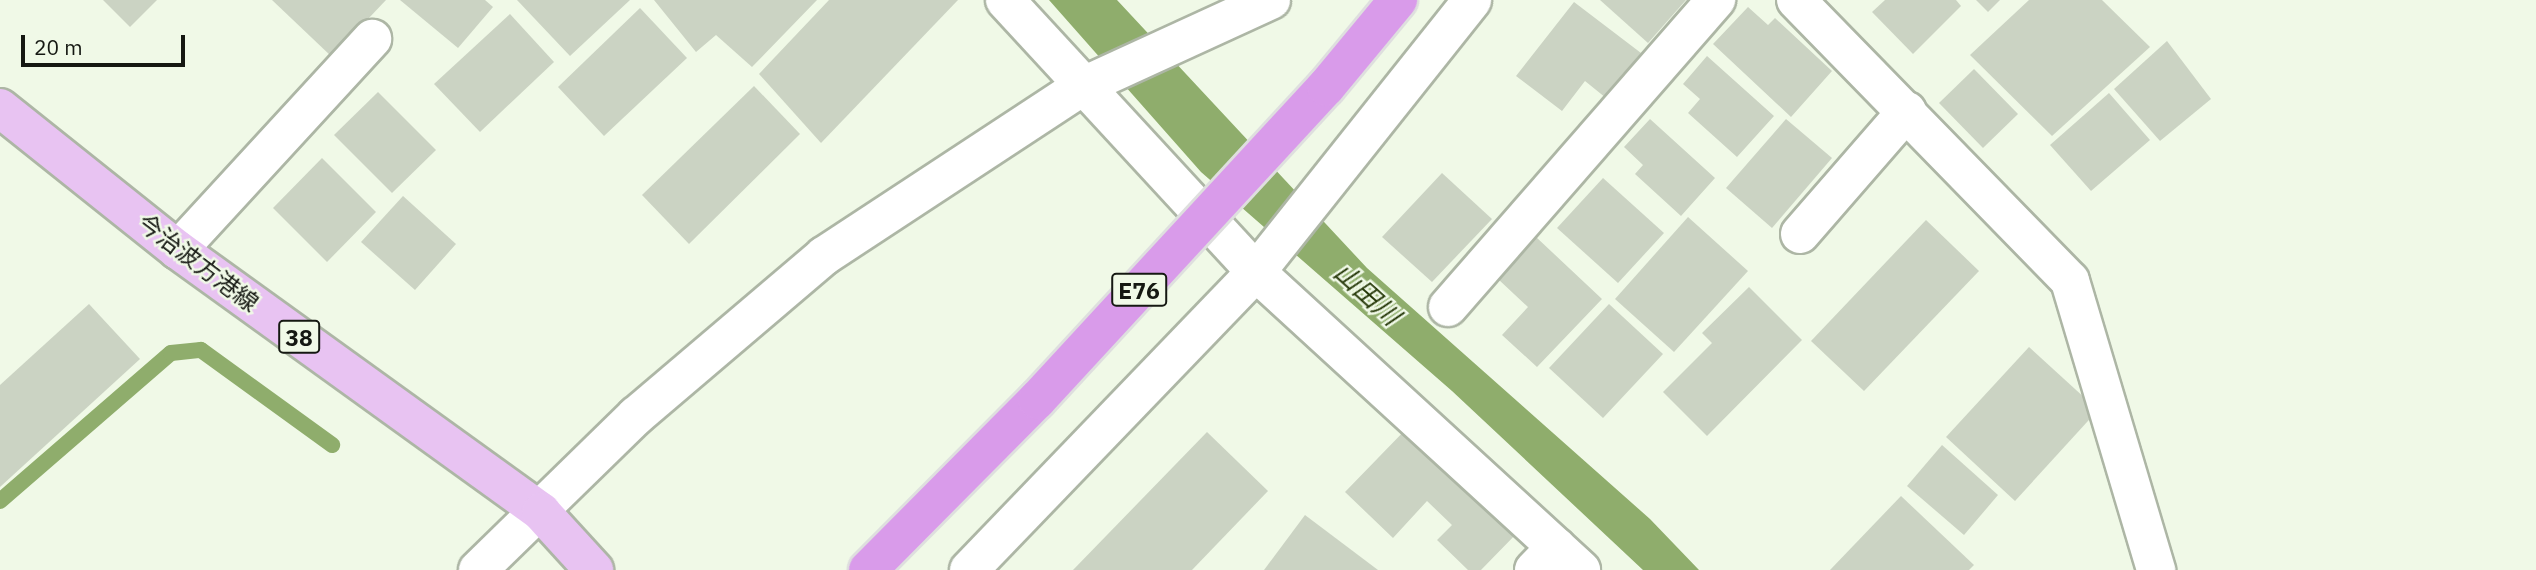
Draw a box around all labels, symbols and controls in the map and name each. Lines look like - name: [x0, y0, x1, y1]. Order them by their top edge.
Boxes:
- scale bar: [24, 21, 189, 65]
- text: 20 m: [34, 33, 83, 61]
- street label: 今治波方港線: [132, 208, 264, 318]
- water label: 山田川: [1328, 256, 1406, 332]
- road number: E76: [1111, 270, 1167, 310]
- road number: 38: [278, 318, 320, 356]

